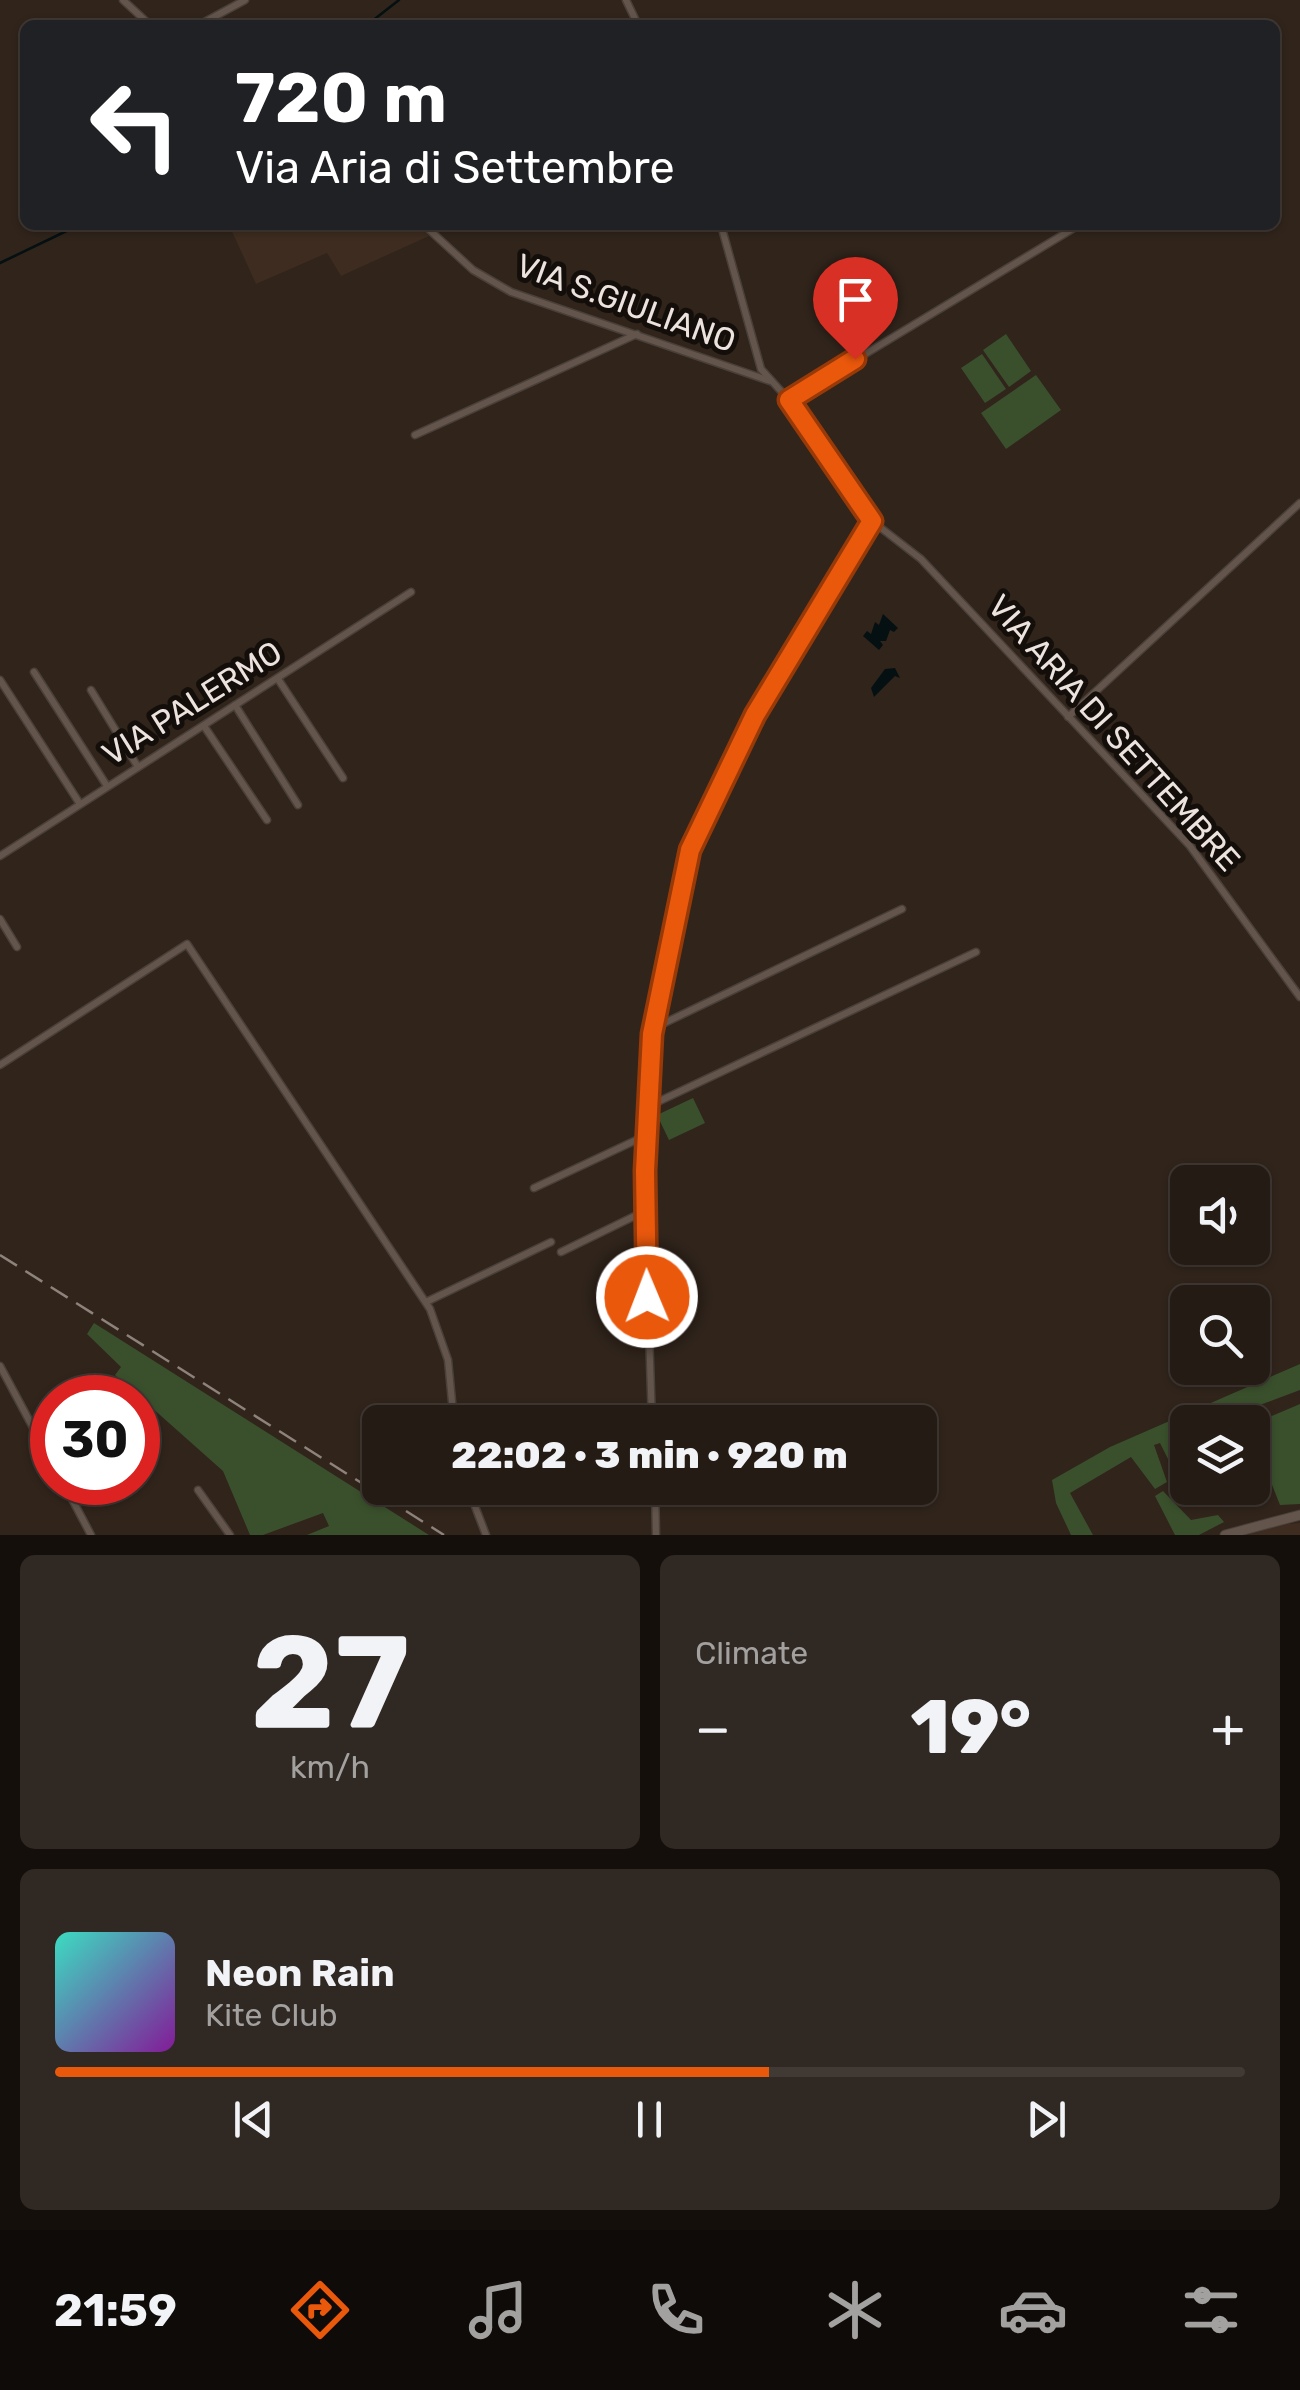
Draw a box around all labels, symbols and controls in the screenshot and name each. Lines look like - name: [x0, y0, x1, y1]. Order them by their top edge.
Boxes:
- text: 720 m: [235, 57, 447, 140]
- icon: left: [70, 60, 200, 190]
- text: Via Aria di Settembre: [235, 141, 675, 194]
- street label: VIA S.GIULIANO: [511, 246, 741, 360]
- pin: [813, 257, 898, 360]
- icon: arrive: [828, 272, 883, 327]
- street label: VIA ARIA DI SETTEMBRE: [980, 587, 1248, 879]
- street label: VIA PALERMO: [95, 633, 289, 773]
- map controls: [1170, 1165, 1270, 1505]
- button: sound: [1170, 1165, 1270, 1265]
- position arrow: [595, 1245, 699, 1349]
- button: search: [1170, 1285, 1270, 1385]
- speed limit sign: 30: [30, 1375, 160, 1505]
- button: layers: [1170, 1405, 1270, 1505]
- text: 22:02 · 3 min · 920 m: [451, 1432, 848, 1478]
- text: 27: [251, 1605, 410, 1760]
- text: Climate: [695, 1634, 808, 1672]
- text: 19°: [910, 1683, 1031, 1772]
- text: −: [695, 1696, 731, 1761]
- text: +: [1211, 1696, 1245, 1761]
- text: km/h: [290, 1748, 370, 1786]
- text: Neon Rain: [205, 1950, 395, 1996]
- text: Kite Club: [205, 1996, 338, 2034]
- icon: previous: [226, 2092, 281, 2147]
- icon: pause: [622, 2092, 677, 2147]
- icon: next: [1019, 2092, 1074, 2147]
- icon: directions: [285, 2275, 355, 2345]
- icon: music: [463, 2275, 533, 2345]
- icon: phone: [641, 2275, 711, 2345]
- icon: climate: [820, 2275, 890, 2345]
- icon: car: [998, 2275, 1068, 2345]
- icon: filters: [1176, 2275, 1246, 2345]
- text: 21:59: [54, 2284, 177, 2337]

